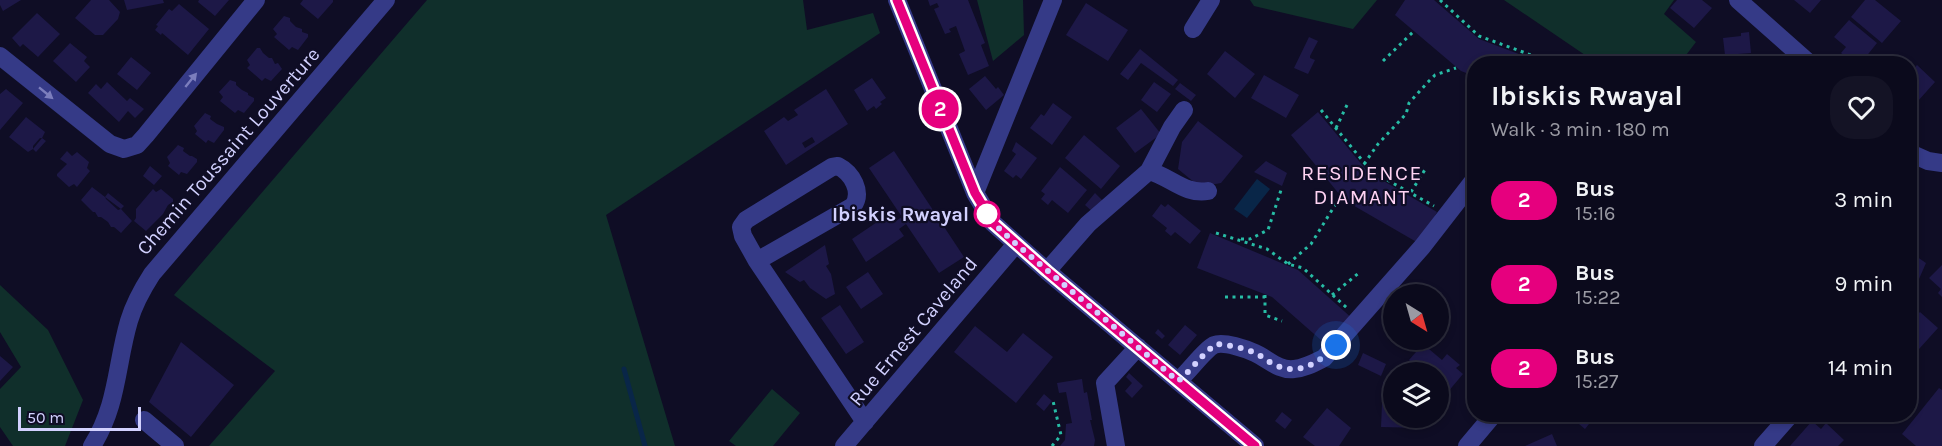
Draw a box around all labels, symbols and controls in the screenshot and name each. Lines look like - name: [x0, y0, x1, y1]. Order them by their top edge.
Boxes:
- street label: Chemin Toussaint Louverture: [132, 43, 325, 260]
- one-way arrow: [184, 73, 196, 88]
- button: heart: [1830, 76, 1893, 139]
- text: Ibiskis Rwayal: [1491, 79, 1683, 112]
- one-way arrow: [38, 86, 54, 99]
- line badge: 2: [920, 90, 960, 128]
- text: 2: [934, 97, 946, 121]
- text: Walk · 3 min · 180 m: [1491, 118, 1670, 141]
- district label: RESIDENCE DIAMANT: [1301, 161, 1423, 209]
- text: Bus: [1575, 176, 1615, 202]
- text: 3 min: [1834, 187, 1893, 213]
- text: 2: [1518, 188, 1530, 212]
- marker: Ibiskis Rwayal: [974, 201, 1000, 227]
- text: 15:16: [1575, 202, 1616, 225]
- place label: Ibiskis Rwayal: [832, 203, 969, 226]
- street label: Rue Ernest Caveland: [844, 252, 982, 410]
- text: Bus: [1575, 260, 1615, 286]
- text: 9 min: [1835, 271, 1893, 297]
- text: 2: [1518, 272, 1530, 296]
- north arrow: [1383, 284, 1449, 350]
- map controls: [1383, 284, 1449, 428]
- text: 15:22: [1575, 286, 1621, 309]
- your location: [1321, 330, 1351, 360]
- text: Bus: [1575, 344, 1615, 370]
- text: 14 min: [1828, 355, 1893, 381]
- text: 2: [1518, 356, 1530, 380]
- button: layers: [1383, 362, 1449, 428]
- text: 15:27: [1575, 370, 1619, 393]
- scale bar: [18, 404, 141, 432]
- text: 50 m: [27, 408, 64, 427]

